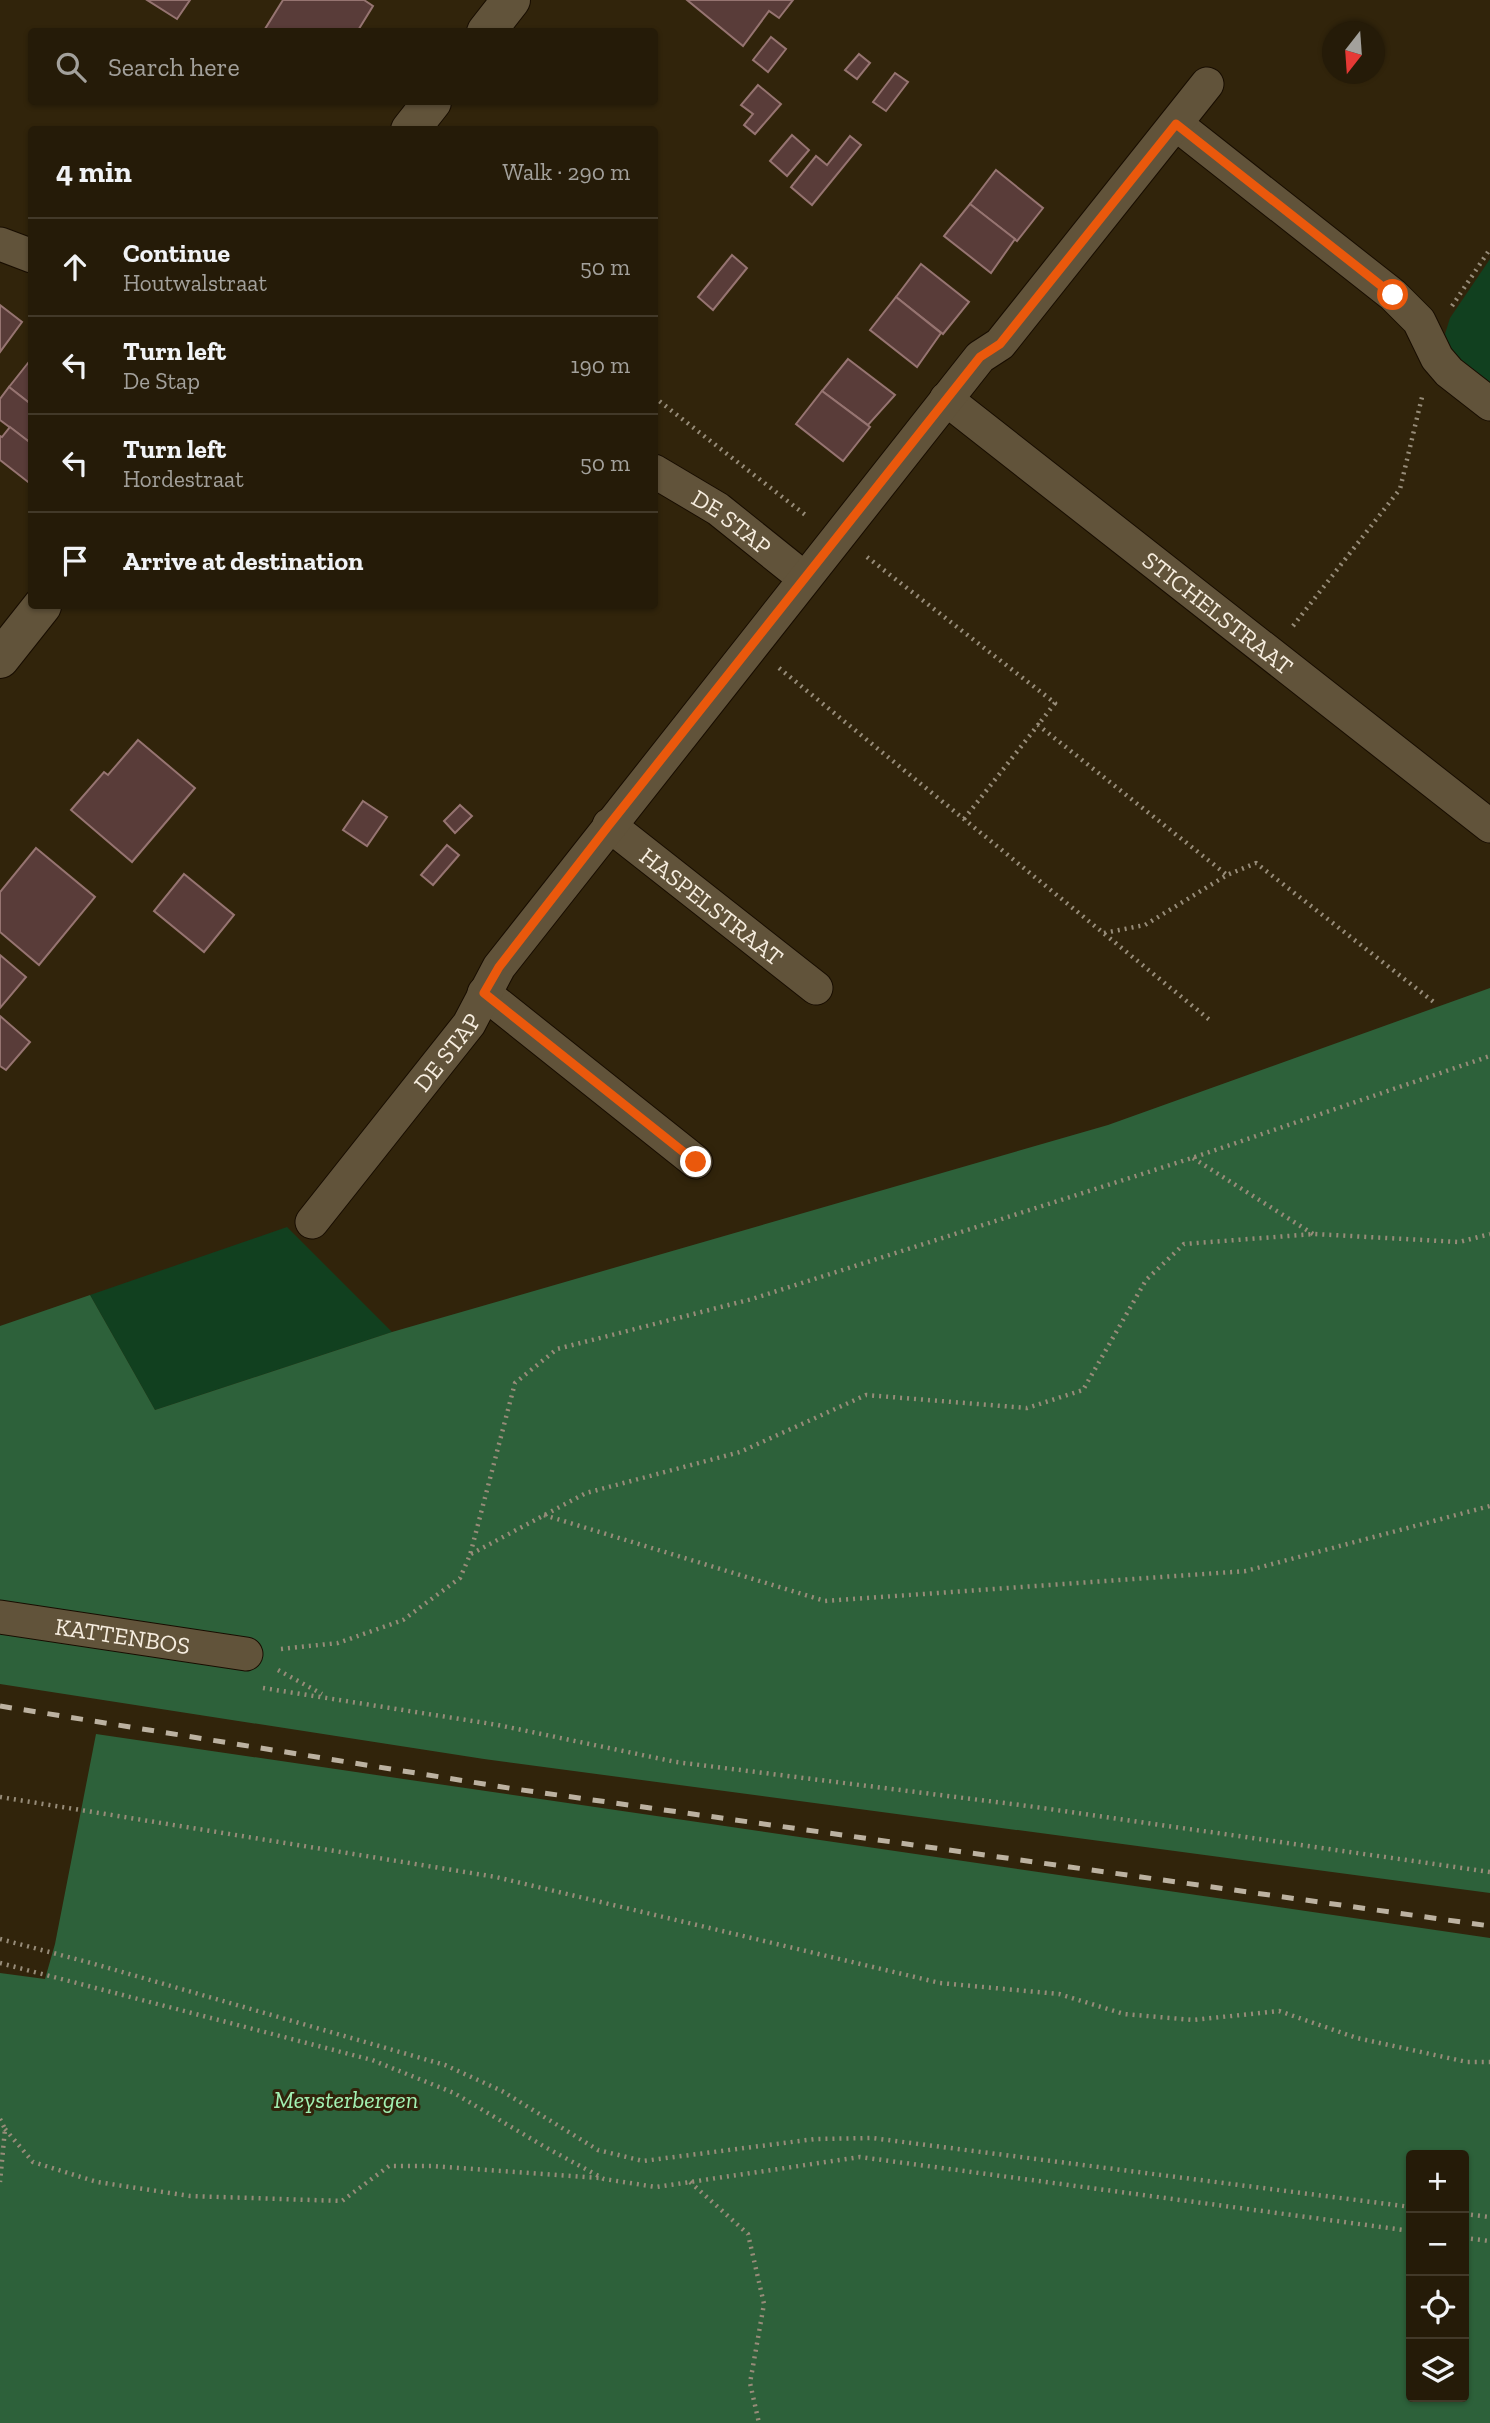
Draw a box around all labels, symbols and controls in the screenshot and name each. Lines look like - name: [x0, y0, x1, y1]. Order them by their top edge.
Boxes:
- north arrow: [1322, 21, 1385, 84]
- search box: [28, 28, 658, 105]
- icon: search: [52, 48, 90, 86]
- text: Search here: [108, 51, 240, 83]
- text: 4 min: [56, 154, 132, 190]
- text: Walk · 290 m: [502, 158, 630, 186]
- text: Continue: [123, 237, 230, 269]
- icon: ahead: [56, 248, 94, 286]
- text: 50 m: [580, 253, 630, 281]
- text: Houtwalstraat: [123, 269, 267, 297]
- route start: [1377, 279, 1408, 310]
- text: Turn left: [123, 335, 226, 367]
- icon: left: [56, 346, 94, 384]
- text: 190 m: [571, 351, 630, 379]
- text: De Stap: [123, 367, 200, 395]
- text: Turn left: [123, 433, 226, 465]
- icon: left: [56, 444, 94, 482]
- text: 50 m: [580, 449, 630, 477]
- text: Hordestraat: [123, 465, 244, 493]
- street label: DE STAP: [687, 483, 778, 561]
- icon: arrive: [56, 542, 94, 580]
- text: Arrive at destination: [123, 545, 363, 577]
- street label: STICHELSTRAAT: [1137, 545, 1299, 681]
- street label: HASPELSTRAAT: [634, 841, 790, 971]
- street label: DE STAP: [407, 1008, 487, 1097]
- route end: [680, 1146, 711, 1177]
- street label: KATTENBOS: [53, 1611, 192, 1660]
- park label: Meysterbergen: [274, 2085, 418, 2114]
- map controls: [1406, 2150, 1469, 2402]
- button: +: [1406, 2150, 1469, 2213]
- button: −: [1406, 2213, 1469, 2276]
- button: locate: [1406, 2276, 1469, 2339]
- button: layers: [1406, 2339, 1469, 2402]

